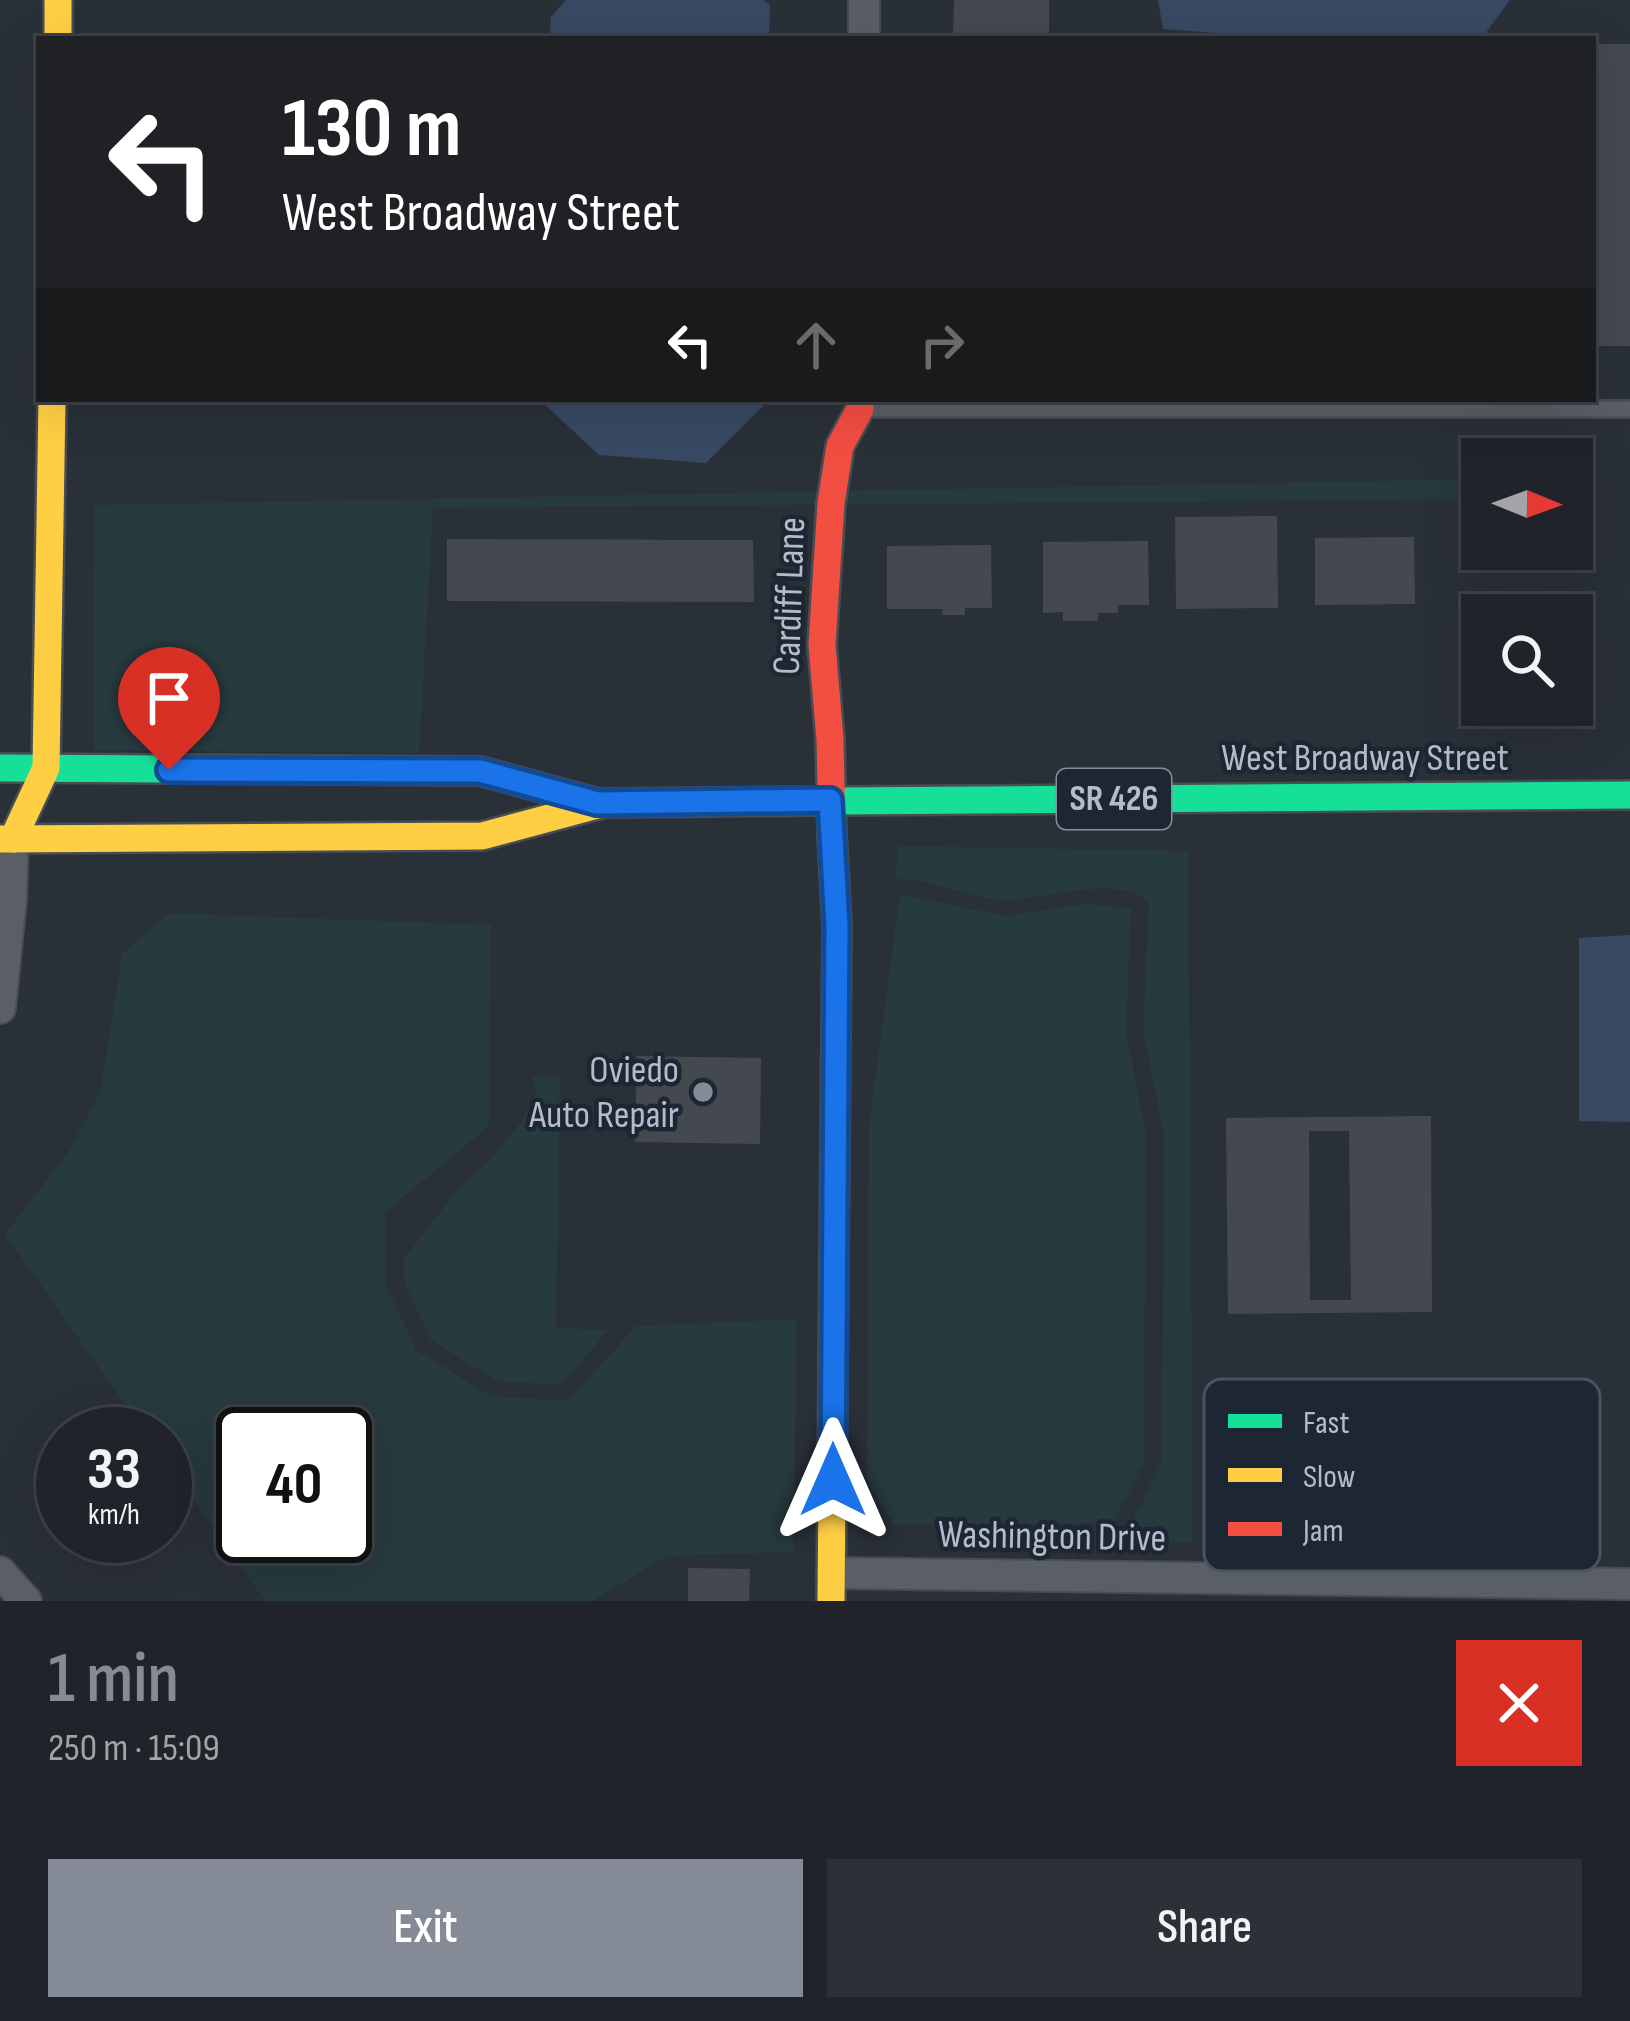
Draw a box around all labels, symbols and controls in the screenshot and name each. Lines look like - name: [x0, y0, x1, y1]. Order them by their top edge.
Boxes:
- text: 130 m: [282, 79, 461, 180]
- icon: left: [84, 84, 240, 240]
- text: West Broadway Street: [282, 181, 680, 246]
- icon: left: [657, 312, 723, 378]
- icon: ahead: [783, 312, 849, 378]
- icon: right: [909, 312, 975, 378]
- north arrow: [1461, 438, 1593, 570]
- map controls: [1461, 438, 1593, 726]
- street label: Cardiff Lane: [764, 516, 816, 676]
- button: search: [1461, 594, 1593, 726]
- pin: [118, 647, 220, 770]
- icon: arrive: [136, 665, 202, 731]
- street label: West Broadway Street: [1221, 735, 1509, 782]
- road number: SR 426: [1057, 769, 1171, 829]
- place label: Oviedo Auto Repair: [528, 1047, 679, 1139]
- marker: Oviedo Auto Repair: [690, 1079, 716, 1105]
- legend: [1204, 1379, 1600, 1571]
- text: Fast: [1303, 1403, 1350, 1443]
- speed limit sign: 40: [216, 1407, 372, 1563]
- position arrow: [770, 1417, 896, 1543]
- text: 33: [87, 1434, 141, 1506]
- text: Slow: [1303, 1457, 1355, 1497]
- text: km/h: [88, 1497, 140, 1533]
- text: Jam: [1302, 1511, 1344, 1551]
- street label: Washington Drive: [938, 1512, 1166, 1562]
- text: 1 min: [48, 1636, 179, 1723]
- button: close: [1456, 1640, 1582, 1766]
- text: 250 m · 15:09: [48, 1725, 220, 1772]
- button: Exit: [48, 1859, 803, 1997]
- button: Share: [827, 1859, 1582, 1997]

